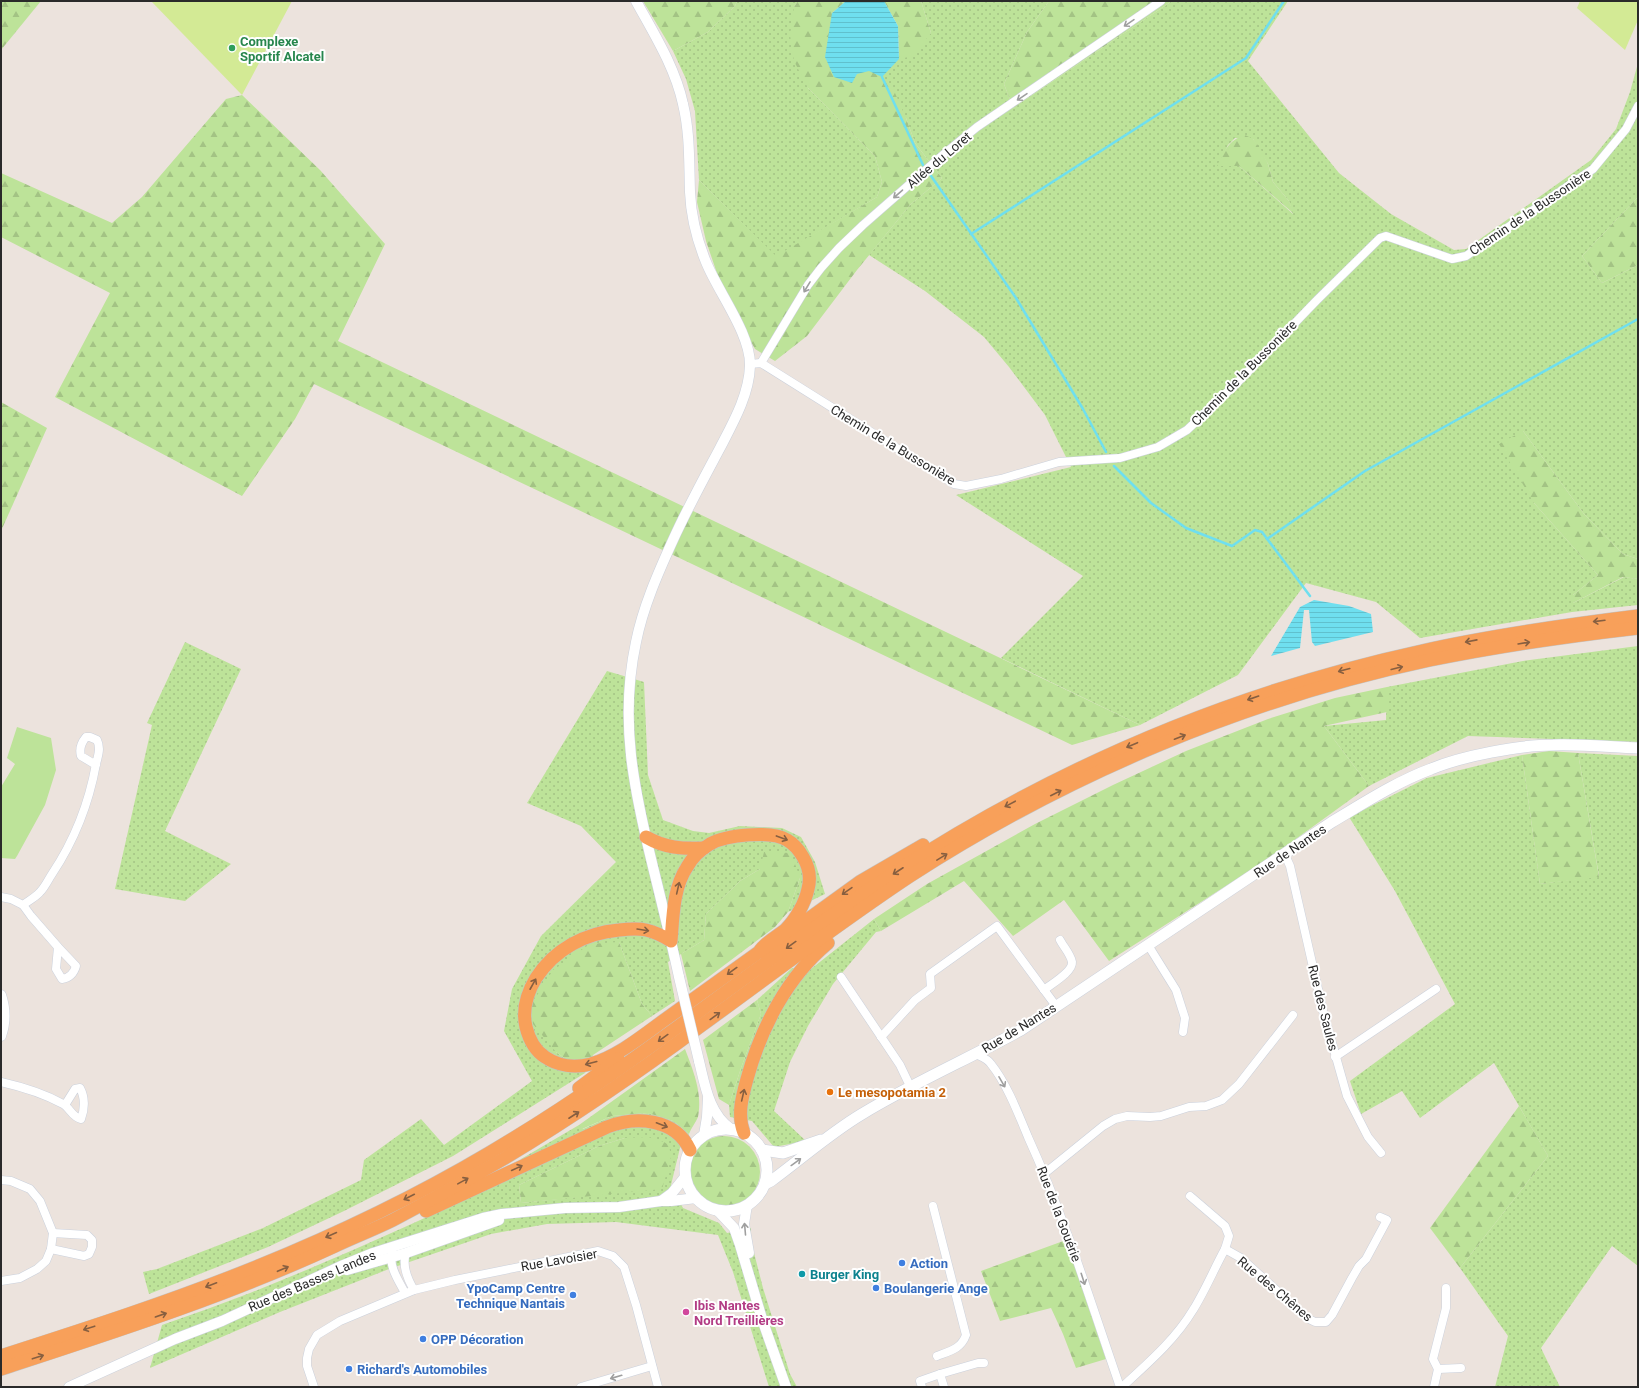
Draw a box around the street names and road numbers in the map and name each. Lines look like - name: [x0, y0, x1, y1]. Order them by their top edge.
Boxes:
- street label: Allée du Loret: [904, 129, 974, 191]
- street label: Chemin de la Bussonière: [1467, 166, 1594, 258]
- street label: Chemin de la Bussonière: [1188, 317, 1300, 429]
- street label: Chemin de la Bussonière: [828, 402, 958, 488]
- street label: Rue de Nantes: [1251, 821, 1329, 881]
- street label: Rue des Saules: [1305, 963, 1341, 1053]
- street label: Rue de Nantes: [979, 1000, 1059, 1056]
- street label: Rue de la Gouérie: [1034, 1164, 1084, 1264]
- street label: Rue Lavoisier: [520, 1246, 599, 1274]
- street label: Rue des Basses Landes: [246, 1247, 378, 1315]
- street label: Rue des Chênes: [1235, 1253, 1316, 1325]

